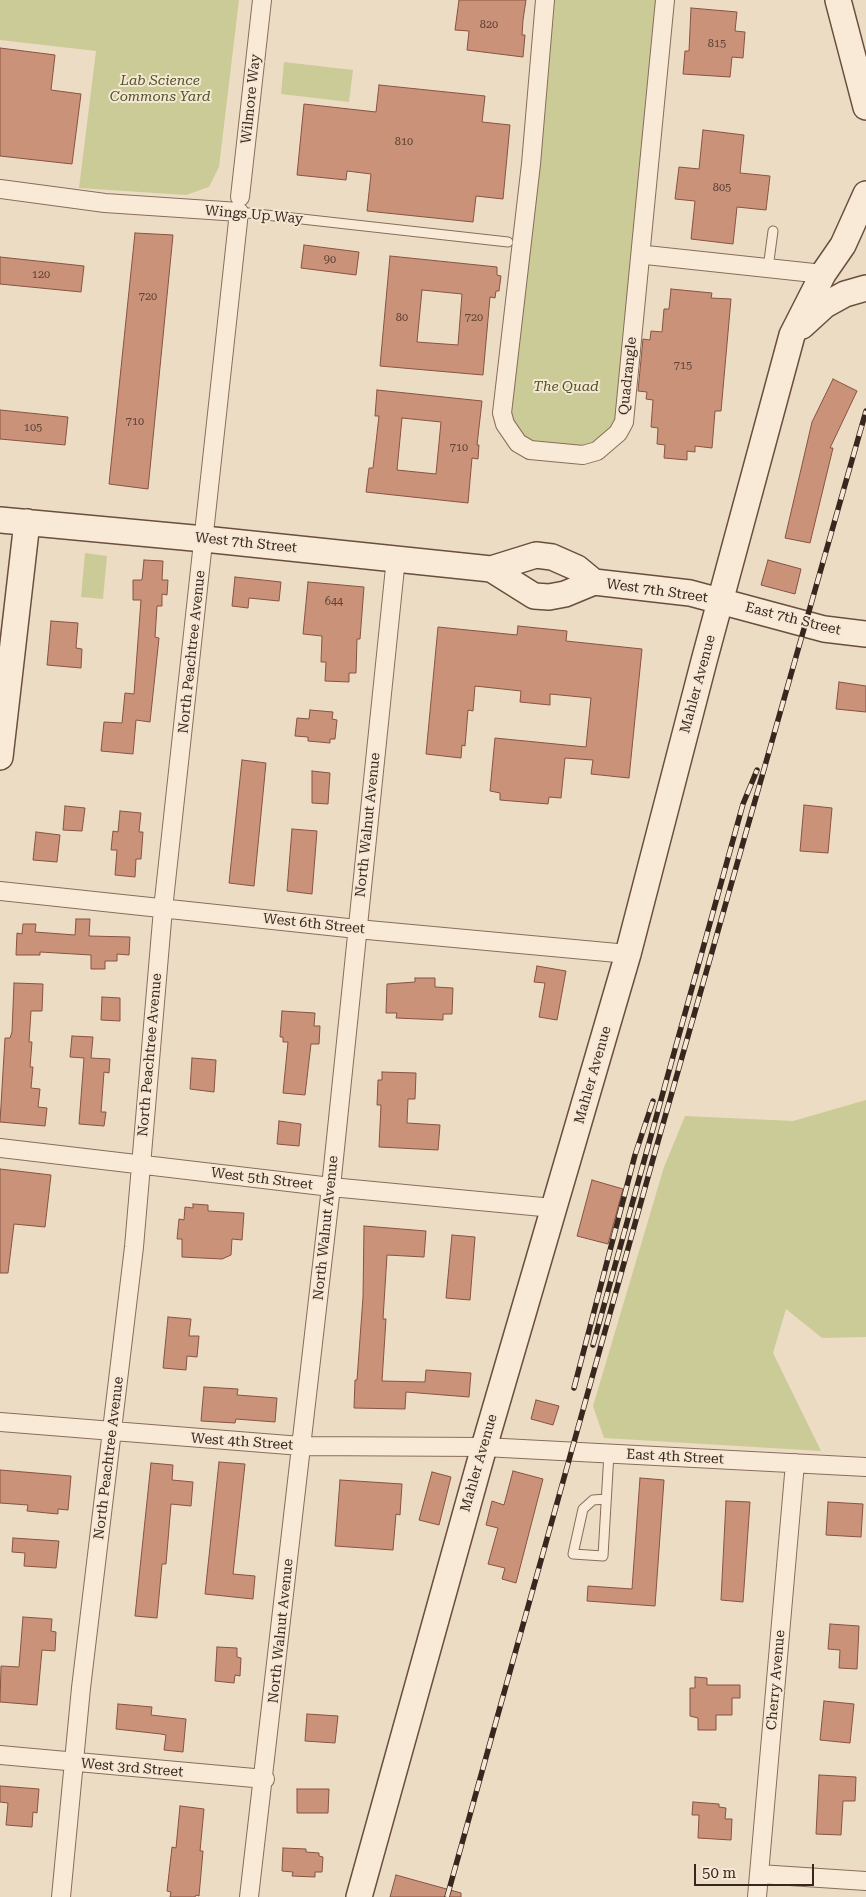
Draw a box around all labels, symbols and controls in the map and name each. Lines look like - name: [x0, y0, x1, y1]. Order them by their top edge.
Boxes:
- house number: 820: [480, 18, 498, 32]
- house number: 815: [708, 37, 726, 51]
- street label: Wilmore Way: [238, 53, 264, 145]
- park label: Lab Science Commons Yard: [110, 73, 210, 105]
- house number: 810: [395, 135, 413, 149]
- house number: 805: [713, 181, 731, 195]
- street label: Wings Up Way: [204, 202, 304, 228]
- house number: 90: [324, 253, 336, 267]
- house number: 120: [32, 268, 50, 282]
- house number: 720: [139, 290, 157, 304]
- house number: 80: [396, 311, 408, 325]
- house number: 720: [465, 311, 483, 325]
- street label: Quadrangle: [616, 336, 640, 416]
- house number: 715: [674, 359, 692, 373]
- park label: The Quad: [533, 379, 599, 395]
- house number: 710: [126, 415, 144, 429]
- house number: 105: [24, 421, 42, 435]
- house number: 710: [450, 441, 468, 455]
- street label: West 7th Street: [194, 529, 298, 557]
- street label: North Peachtree Avenue: [175, 570, 209, 734]
- street label: West 7th Street: [605, 576, 709, 606]
- house number: 644: [325, 595, 343, 609]
- street label: East 7th Street: [743, 599, 843, 639]
- street label: Mahler Avenue: [677, 633, 719, 735]
- street label: North Walnut Avenue: [352, 752, 384, 898]
- street label: West 6th Street: [262, 910, 366, 938]
- street label: North Peachtree Avenue: [134, 973, 166, 1137]
- street label: Mahler Avenue: [571, 1024, 615, 1126]
- street label: North Walnut Avenue: [310, 1155, 342, 1301]
- street label: West 5th Street: [210, 1164, 314, 1194]
- street label: North Peachtree Avenue: [91, 1376, 127, 1540]
- street label: Mahler Avenue: [457, 1412, 501, 1514]
- street label: West 4th Street: [190, 1430, 294, 1454]
- street label: East 4th Street: [626, 1446, 724, 1468]
- street label: North Walnut Avenue: [265, 1558, 297, 1704]
- street label: Cherry Avenue: [763, 1629, 789, 1731]
- street label: West 3rd Street: [80, 1755, 184, 1781]
- scale bar: [696, 1854, 816, 1886]
- text: 50 m: [702, 1864, 736, 1882]

